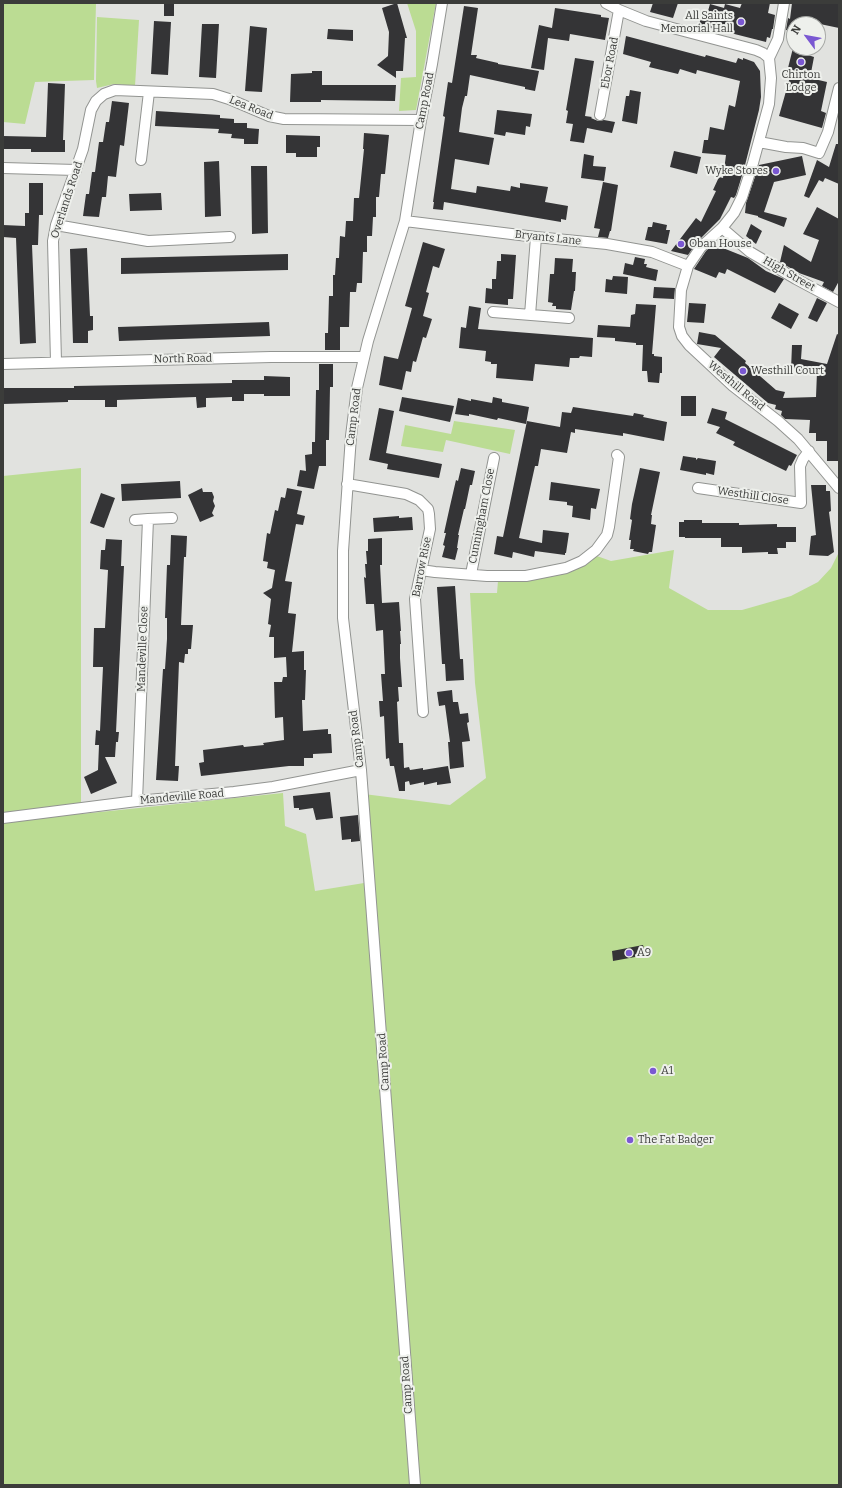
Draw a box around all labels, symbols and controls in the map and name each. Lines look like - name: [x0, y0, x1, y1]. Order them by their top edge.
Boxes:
- place label: All Saints Memorial Hall: [660, 9, 733, 35]
- north arrow: [786, 16, 826, 56]
- marker: All Saints Memorial Hall: [736, 17, 746, 27]
- text: N: [788, 23, 804, 37]
- street label: Ebor Road: [599, 36, 621, 90]
- marker: Chirton Lodge: [796, 57, 806, 67]
- place label: Chirton Lodge: [782, 68, 820, 94]
- street label: Camp Road: [413, 71, 437, 131]
- street label: Lea Road: [227, 93, 275, 123]
- street label: Overlands Road: [48, 160, 86, 240]
- place label: Wyke Stores: [705, 164, 768, 178]
- marker: Wyke Stores: [771, 166, 781, 176]
- street label: Bryants Lane: [514, 228, 582, 248]
- place label: Oban House: [689, 237, 752, 251]
- marker: Oban House: [676, 239, 686, 249]
- street label: High Street: [761, 254, 817, 294]
- street label: North Road: [154, 352, 212, 366]
- street label: Westhill Road: [705, 358, 767, 414]
- place label: Westhill Court: [751, 364, 824, 378]
- marker: Westhill Court: [738, 366, 748, 376]
- street label: Camp Road: [344, 387, 364, 447]
- street label: Cunningham Close: [466, 467, 498, 565]
- street label: Westhill Close: [717, 484, 789, 508]
- street label: Barrow Rise: [410, 536, 434, 598]
- street label: Mandeville Close: [135, 606, 151, 692]
- street label: Camp Road: [347, 709, 367, 769]
- street label: Mandeville Road: [139, 787, 225, 807]
- place label: A9: [637, 946, 651, 960]
- marker: A9: [624, 948, 634, 958]
- street label: Camp Road: [375, 1033, 393, 1091]
- place label: A1: [661, 1064, 673, 1078]
- marker: A1: [648, 1066, 658, 1076]
- place label: The Fat Badger: [638, 1133, 714, 1147]
- marker: The Fat Badger: [625, 1135, 635, 1145]
- street label: Camp Road: [398, 1356, 416, 1414]

